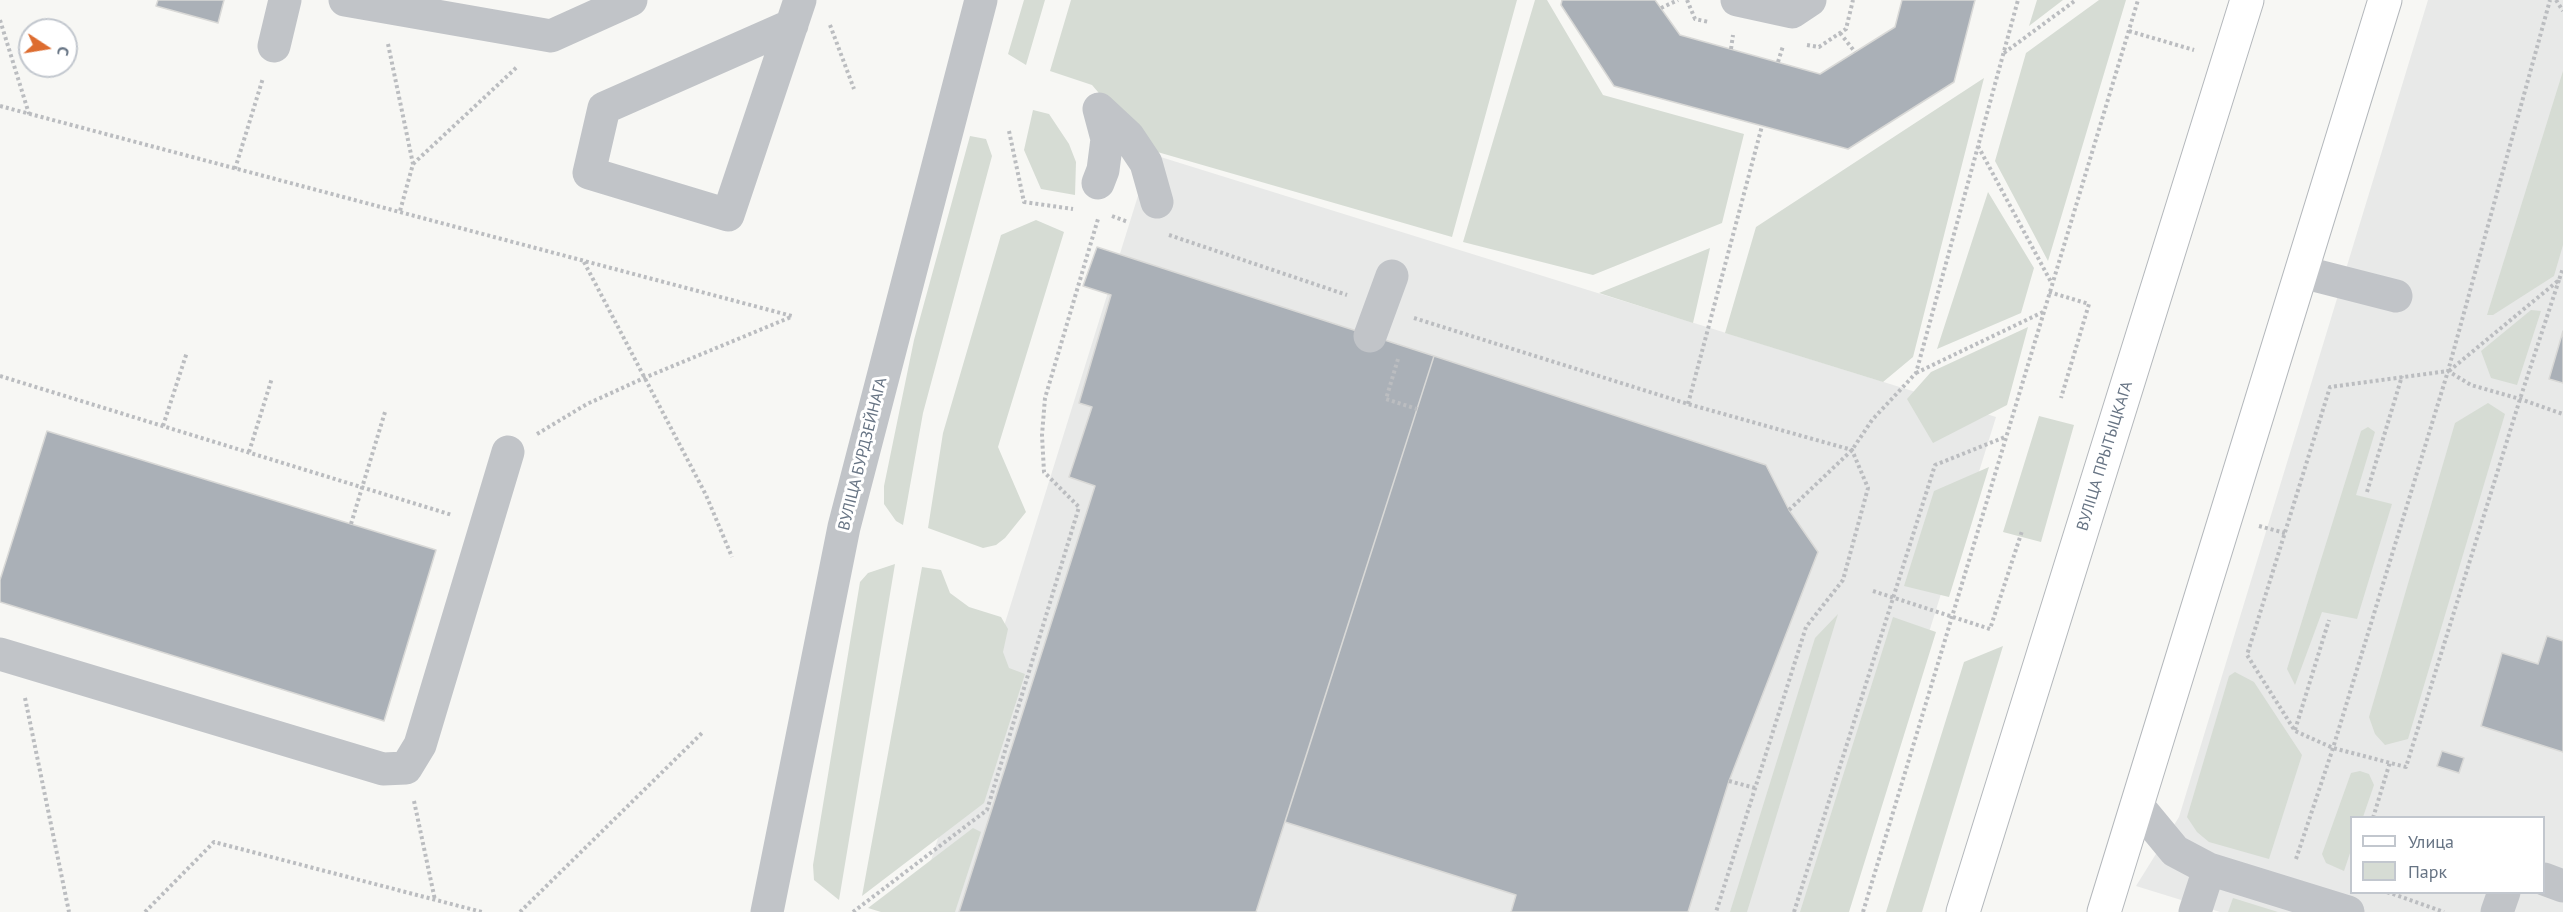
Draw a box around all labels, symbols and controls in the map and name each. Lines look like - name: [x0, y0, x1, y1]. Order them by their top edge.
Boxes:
- north arrow: [18, 18, 78, 78]
- text: С: [53, 45, 74, 58]
- street label: ВУЛІЦА БУРДЗЕЙНАГА: [835, 376, 891, 532]
- street label: ВУЛІЦА ПРЫТЫЦКАГА: [2073, 379, 2137, 533]
- legend: [2350, 816, 2545, 894]
- text: Улица: [2408, 830, 2454, 853]
- text: Парк: [2408, 860, 2447, 883]

